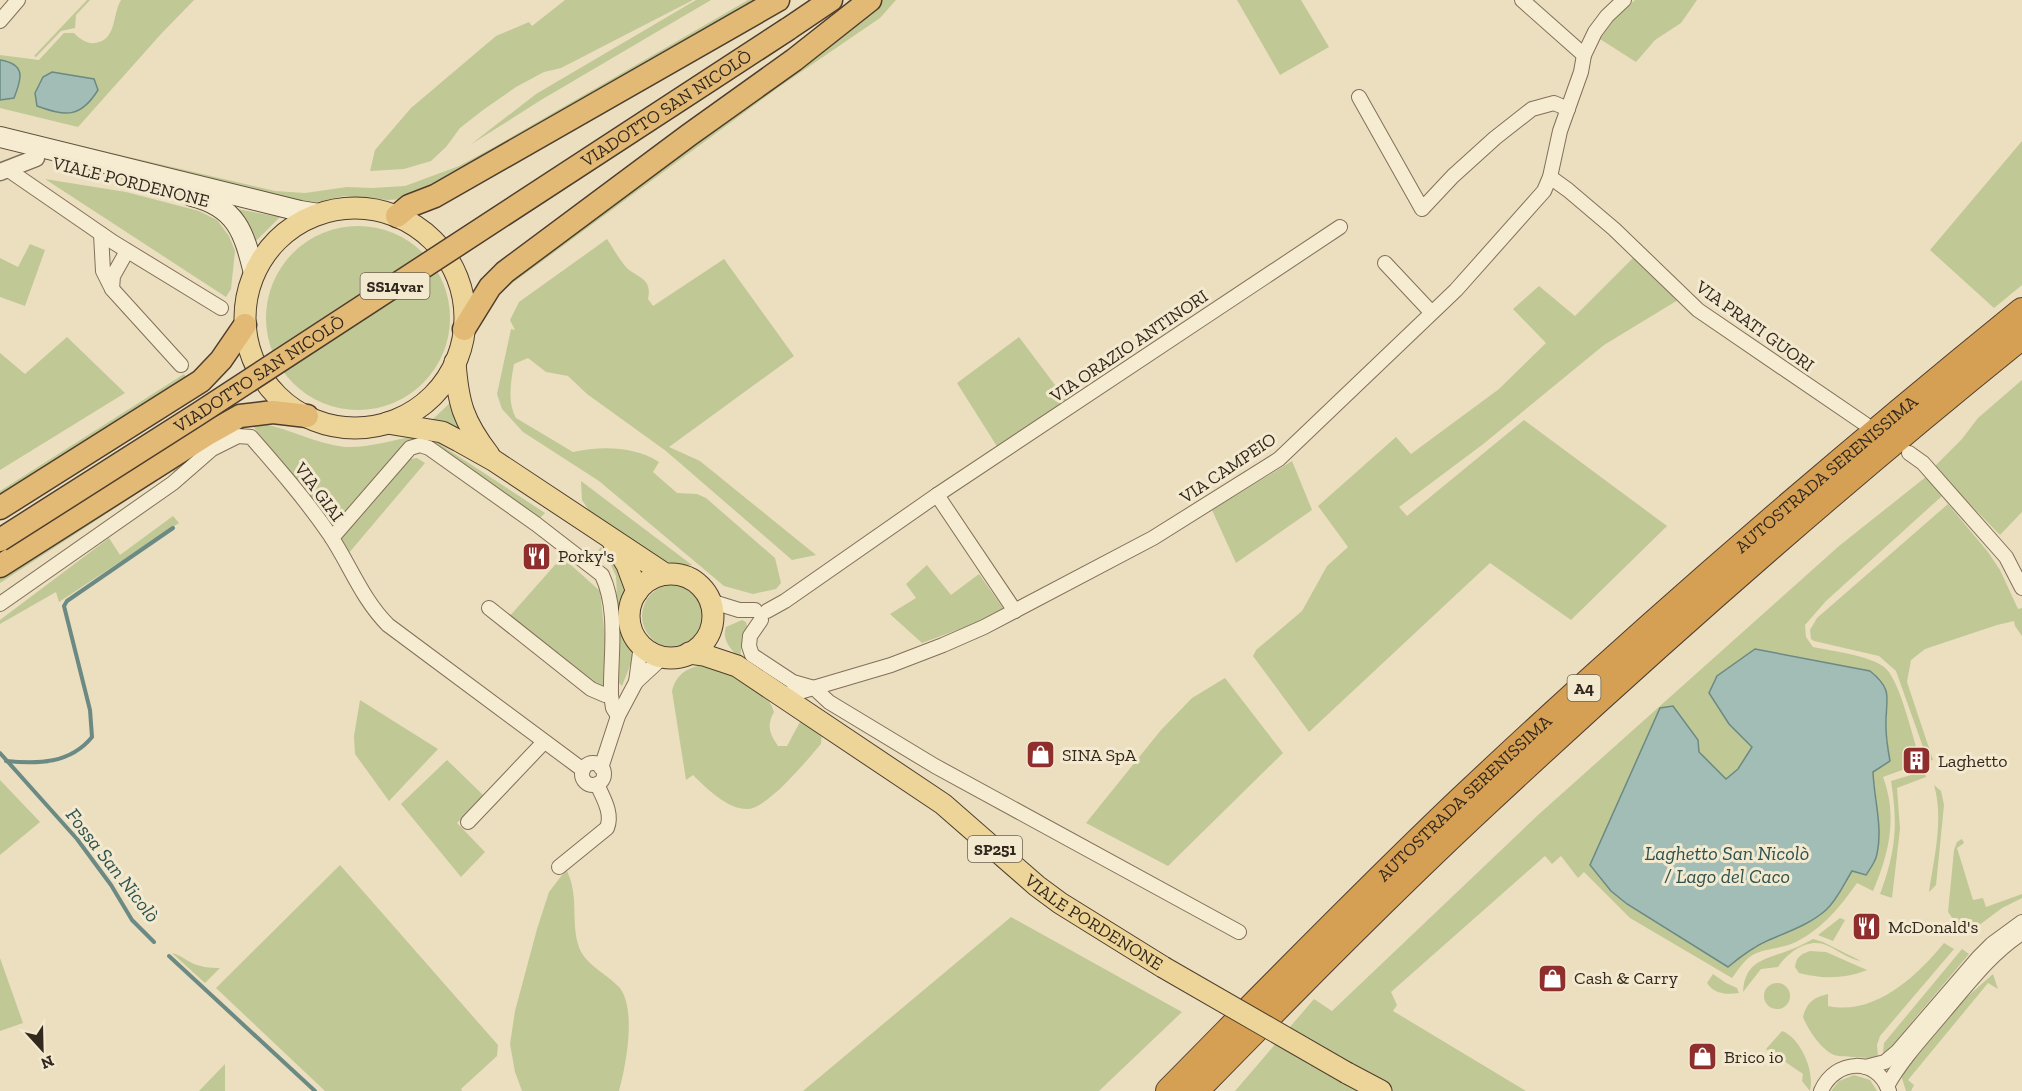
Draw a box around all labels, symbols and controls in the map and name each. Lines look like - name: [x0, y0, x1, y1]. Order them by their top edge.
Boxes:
- street label: VIADOTTO SAN NICOLÒ: [576, 45, 756, 172]
- street label: VIALE PORDENONE: [49, 152, 212, 212]
- road number: SS14var: [360, 273, 430, 299]
- street label: VIA PRATI GUORI: [1691, 275, 1819, 376]
- street label: VIA ORAZIO ANTINORI: [1045, 285, 1212, 408]
- street label: VIADOTTO SAN NICOLÒ: [169, 310, 349, 438]
- street label: AUTOSTRADA SERENISSIMA: [1731, 390, 1922, 558]
- street label: VIA CAMPEIO: [1175, 428, 1280, 509]
- street label: VIA GIAI: [289, 457, 348, 526]
- restaurant icon: Porky's: [521, 540, 553, 572]
- place label: Porky's: [558, 545, 615, 567]
- road number: A4: [1568, 675, 1600, 701]
- street label: AUTOSTRADA SERENISSIMA: [1372, 710, 1556, 886]
- shop icon: SINA SpA: [1025, 739, 1057, 771]
- place label: SINA SpA: [1062, 744, 1137, 766]
- building icon: Laghetto: [1901, 745, 1933, 777]
- place label: Laghetto: [1938, 750, 2008, 772]
- water label: Fossa San Nicolò: [61, 803, 165, 927]
- road number: SP251: [968, 836, 1022, 862]
- water label: Laghetto San Nicolò / Lago del Caco: [1645, 841, 1809, 888]
- street label: VIALE PORDENONE: [1019, 868, 1167, 975]
- restaurant icon: McDonald's: [1851, 911, 1883, 943]
- place label: McDonald's: [1888, 916, 1978, 938]
- shop icon: Cash & Carry: [1537, 962, 1569, 994]
- place label: Cash & Carry: [1574, 967, 1679, 989]
- north arrow: [12, 1019, 72, 1079]
- shop icon: Brico io: [1687, 1041, 1719, 1073]
- place label: Brico io: [1724, 1046, 1783, 1068]
- text: N: [38, 1051, 57, 1074]

